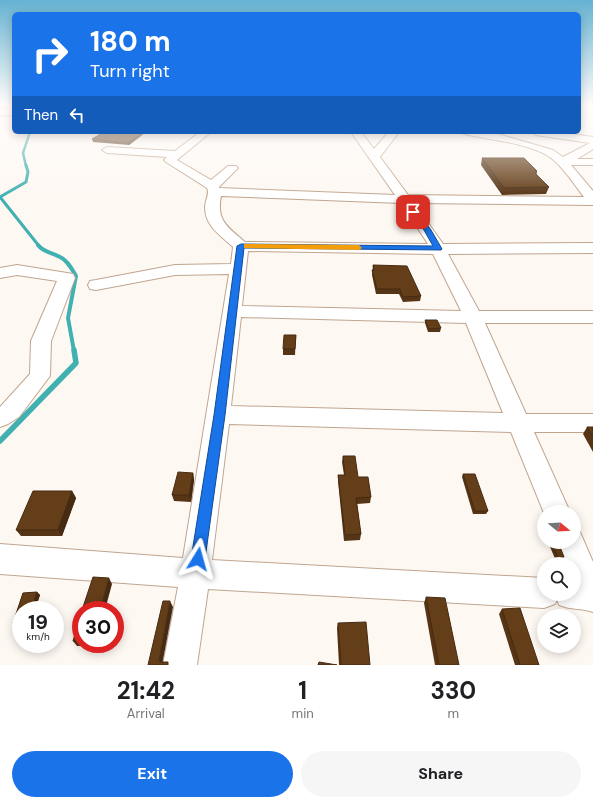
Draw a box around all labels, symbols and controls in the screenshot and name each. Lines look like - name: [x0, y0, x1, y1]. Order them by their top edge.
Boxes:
- text: 180 m: [90, 23, 171, 60]
- icon: right: [24, 28, 76, 80]
- text: Turn right: [90, 59, 170, 83]
- icon: left: [66, 104, 88, 126]
- text: Then: [24, 105, 58, 125]
- pin: [396, 195, 430, 229]
- icon: arrive: [402, 201, 424, 223]
- north arrow: [537, 505, 581, 549]
- map controls: [537, 505, 581, 653]
- position arrow: [177, 538, 219, 580]
- button: search: [537, 557, 581, 601]
- speed limit sign: 30: [72, 601, 124, 653]
- text: 19: [28, 609, 48, 635]
- button: layers: [537, 609, 581, 653]
- text: km/h: [26, 630, 50, 643]
- text: 21:42: [117, 675, 175, 706]
- text: 1: [298, 675, 307, 706]
- text: 330: [430, 675, 476, 706]
- text: Arrival: [127, 705, 165, 722]
- text: min: [292, 705, 314, 722]
- text: m: [448, 705, 459, 722]
- button: Exit: [12, 751, 293, 797]
- button: Share: [301, 751, 581, 797]

